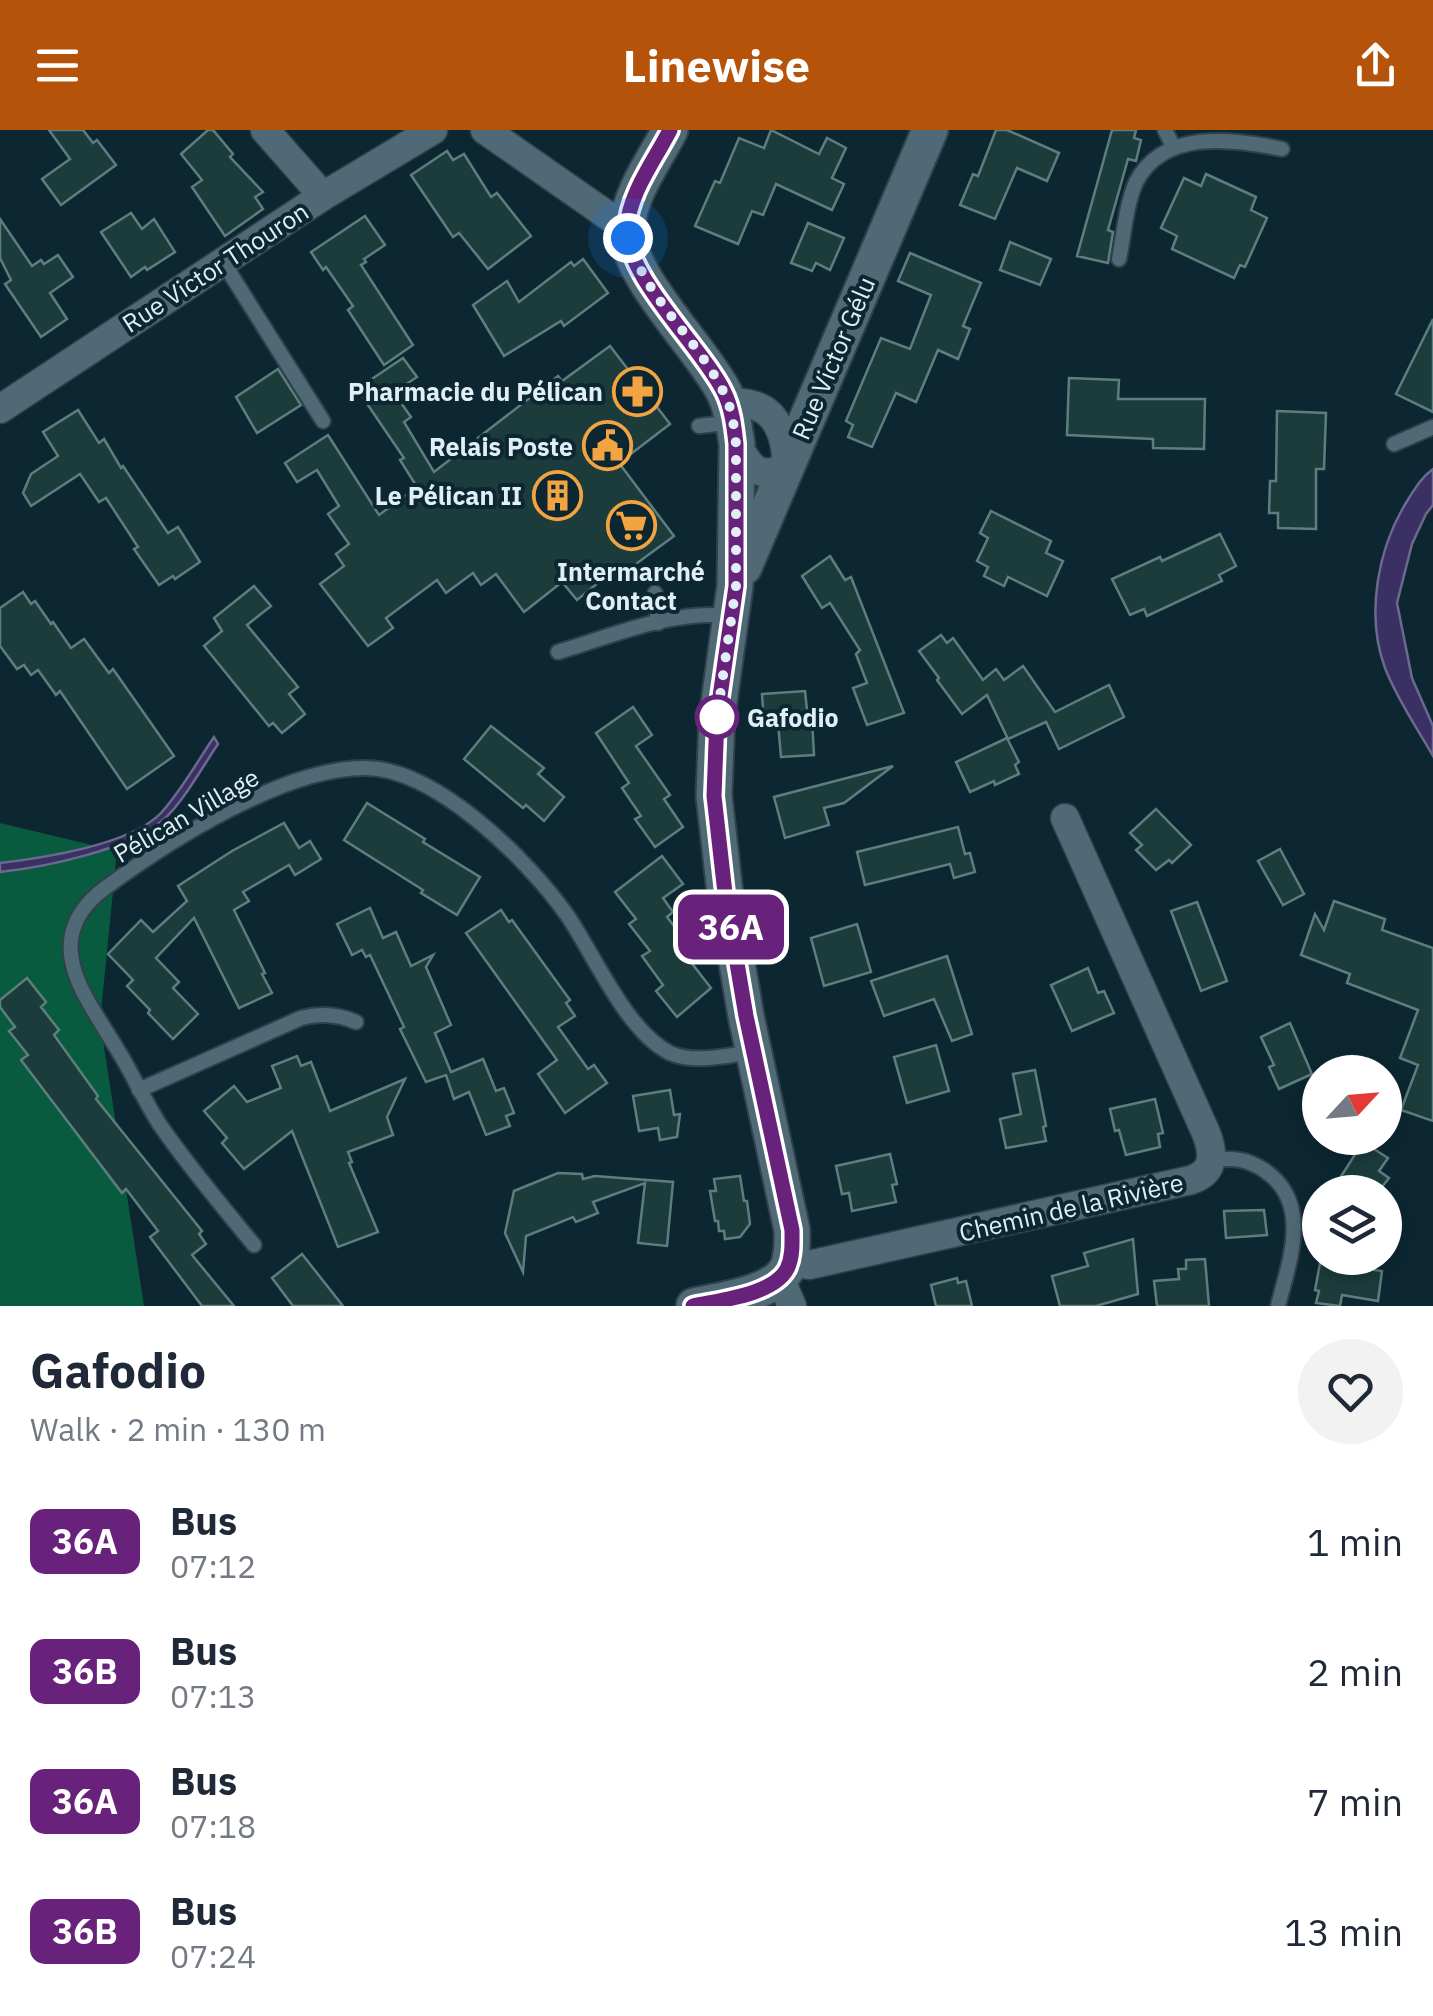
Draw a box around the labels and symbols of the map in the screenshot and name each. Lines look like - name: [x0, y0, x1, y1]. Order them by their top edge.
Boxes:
- street label: Rue Victor Thouron: [116, 194, 314, 340]
- your location: [603, 213, 653, 263]
- street label: Rue Victor Gélu: [784, 272, 882, 444]
- pharmacy icon: Pharmacie du Pélican: [612, 365, 664, 417]
- place label: Pharmacie du Pélican: [348, 375, 603, 408]
- public building icon: Relais Poste: [582, 420, 634, 472]
- place label: Relais Poste: [429, 430, 573, 463]
- building icon: Le Pélican II: [531, 469, 583, 521]
- place label: Le Pélican II: [375, 479, 522, 512]
- supermarket icon: Intermarché Contact: [605, 499, 657, 551]
- place label: Intermarché Contact: [557, 555, 705, 617]
- marker: Gafodio: [696, 696, 738, 738]
- place label: Gafodio: [747, 701, 839, 734]
- street label: Pélican Village: [107, 760, 265, 870]
- line badge: 36A: [674, 894, 788, 960]
- north arrow: [1302, 1055, 1402, 1155]
- street label: Chemin de la Rivière: [956, 1165, 1186, 1249]

